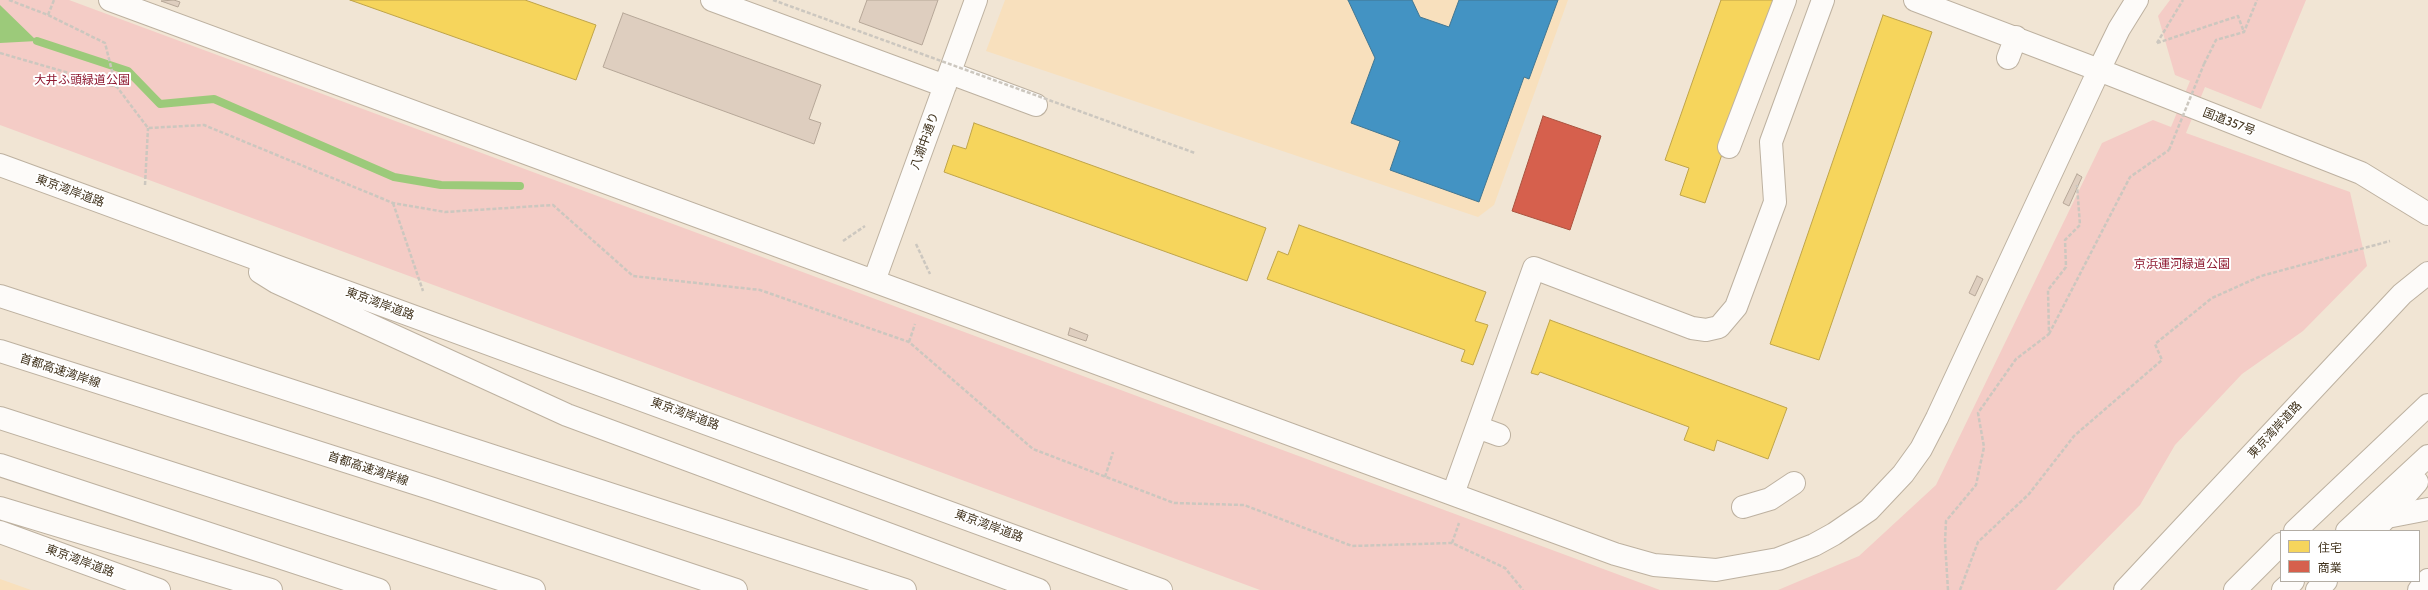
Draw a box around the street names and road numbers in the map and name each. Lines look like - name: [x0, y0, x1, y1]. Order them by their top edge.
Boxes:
- street label: 国道357号: [2201, 105, 2257, 139]
- street label: 八潮中通り: [908, 110, 942, 172]
- street label: 東京湾岸道路: [34, 172, 106, 210]
- street label: 東京湾岸道路: [344, 285, 416, 323]
- street label: 首都高速湾岸線: [18, 351, 102, 391]
- street label: 東京湾岸道路: [649, 395, 721, 433]
- street label: 東京湾岸道路: [2245, 399, 2305, 461]
- street label: 首都高速湾岸線: [326, 449, 410, 489]
- street label: 東京湾岸道路: [953, 507, 1025, 545]
- street label: 東京湾岸道路: [44, 542, 116, 580]

